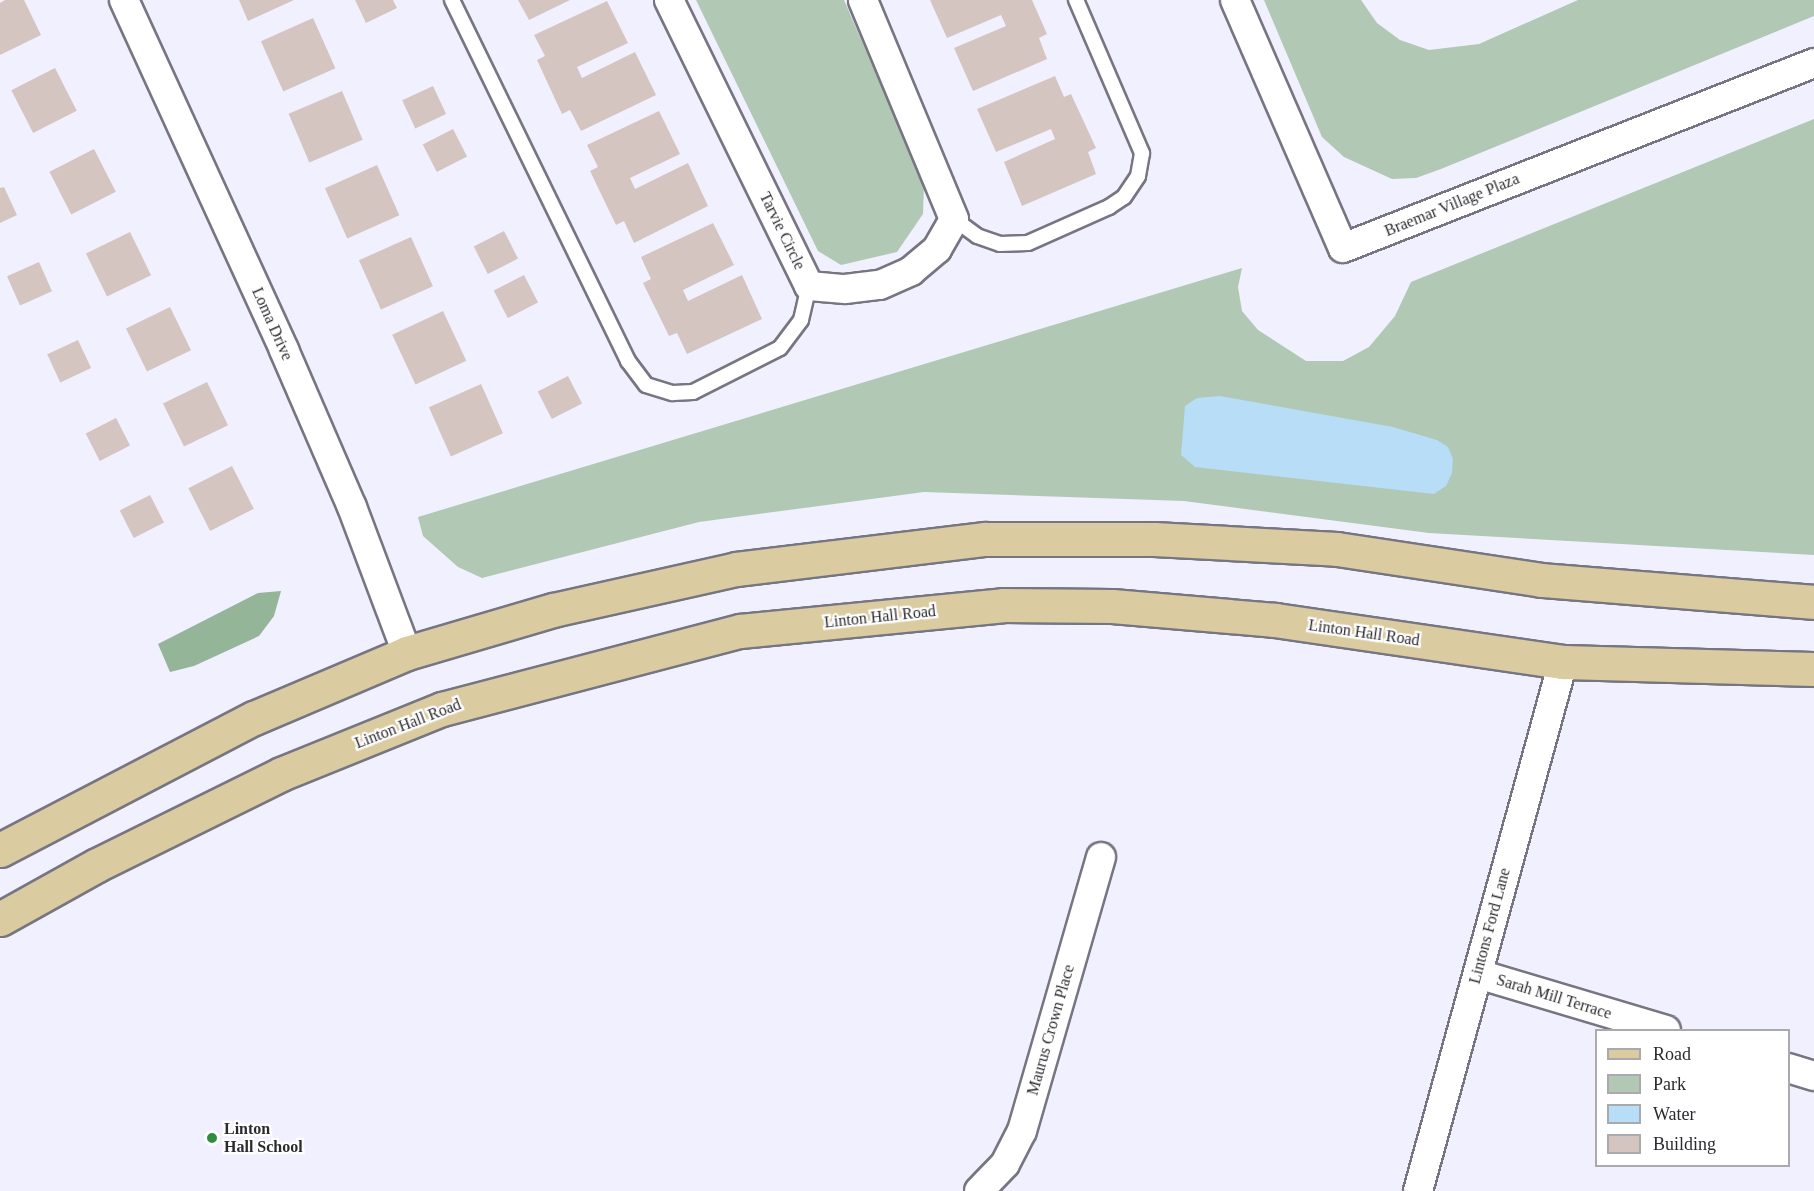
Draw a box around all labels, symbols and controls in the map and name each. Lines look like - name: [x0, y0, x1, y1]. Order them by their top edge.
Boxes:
- street label: Braemar Village Plaza: [1382, 169, 1522, 241]
- street label: Tarvie Circle: [755, 189, 809, 273]
- street label: Loma Drive: [247, 285, 297, 363]
- street label: Linton Hall Road: [823, 602, 937, 632]
- street label: Linton Hall Road: [1307, 616, 1421, 650]
- street label: Linton Hall Road: [352, 695, 464, 753]
- street label: Lintons Ford Lane: [1465, 866, 1515, 986]
- street label: Maurus Crown Place: [1023, 962, 1079, 1098]
- street label: Sarah Mill Terrace: [1494, 970, 1614, 1024]
- legend: [1595, 1029, 1790, 1167]
- text: Road: [1653, 1044, 1691, 1064]
- text: Park: [1653, 1074, 1686, 1094]
- text: Water: [1653, 1104, 1696, 1124]
- place label: Linton Hall School: [224, 1119, 303, 1157]
- marker: Linton Hall School: [205, 1131, 219, 1145]
- text: Building: [1653, 1134, 1716, 1154]

